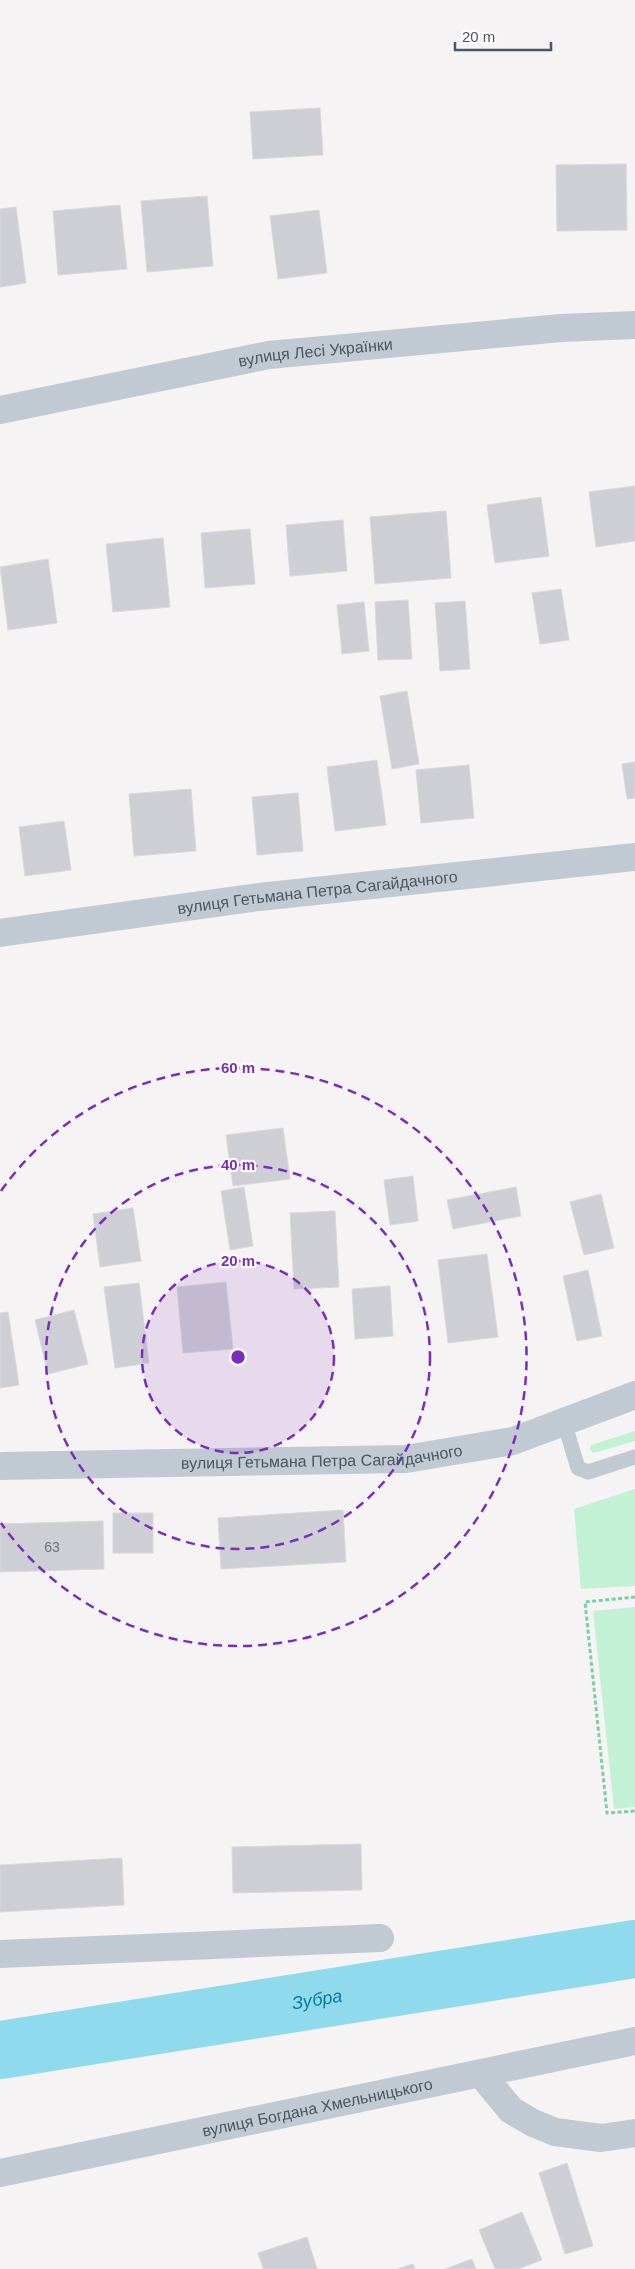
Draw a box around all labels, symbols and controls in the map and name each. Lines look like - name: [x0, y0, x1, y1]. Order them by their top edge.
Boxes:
- scale bar: [455, 20, 551, 52]
- text: 20 m: [462, 28, 495, 45]
- street label: вулиця Лесі Українки: [237, 335, 393, 370]
- street label: вулиця Гетьмана Петра Сагайдачного: [176, 867, 458, 917]
- text: 60 m: [221, 1059, 255, 1076]
- text: 40 m: [221, 1156, 255, 1173]
- text: 20 m: [221, 1252, 255, 1269]
- centre of rings: [229, 1348, 247, 1366]
- street label: вулиця Гетьмана Петра Сагайдачного: [181, 1441, 464, 1471]
- house number: 63: [44, 1539, 60, 1555]
- water label: Зубра: [290, 1986, 344, 2013]
- street label: вулиця Богдана Хмельницького: [201, 2075, 434, 2139]

